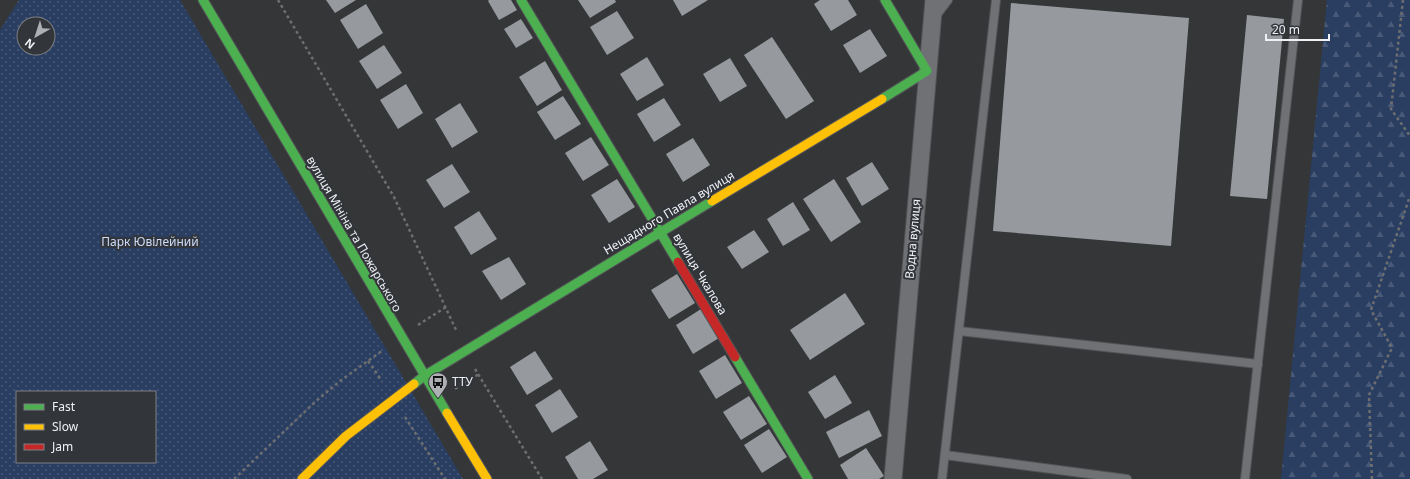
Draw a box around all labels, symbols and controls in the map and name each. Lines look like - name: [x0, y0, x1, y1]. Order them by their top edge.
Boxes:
- north arrow: [16, 16, 56, 56]
- scale bar: [1266, 16, 1329, 42]
- text: 20 m: [1272, 21, 1300, 38]
- text: N: [21, 36, 38, 53]
- street label: вулиця Мініна та Пожарського: [303, 153, 406, 315]
- street label: Нещадного Павла вулиця: [600, 167, 737, 259]
- street label: Водна вулиця: [901, 198, 924, 280]
- street label: вулиця Чкалова: [669, 230, 732, 318]
- park label: Парк Ювілейний: [101, 233, 199, 250]
- bus stop icon: ТТУ: [427, 371, 449, 399]
- place label: ТТУ: [452, 373, 474, 390]
- legend: [16, 391, 156, 463]
- text: Fast: [52, 398, 76, 415]
- text: Slow: [52, 418, 79, 435]
- text: Jam: [51, 438, 73, 455]

